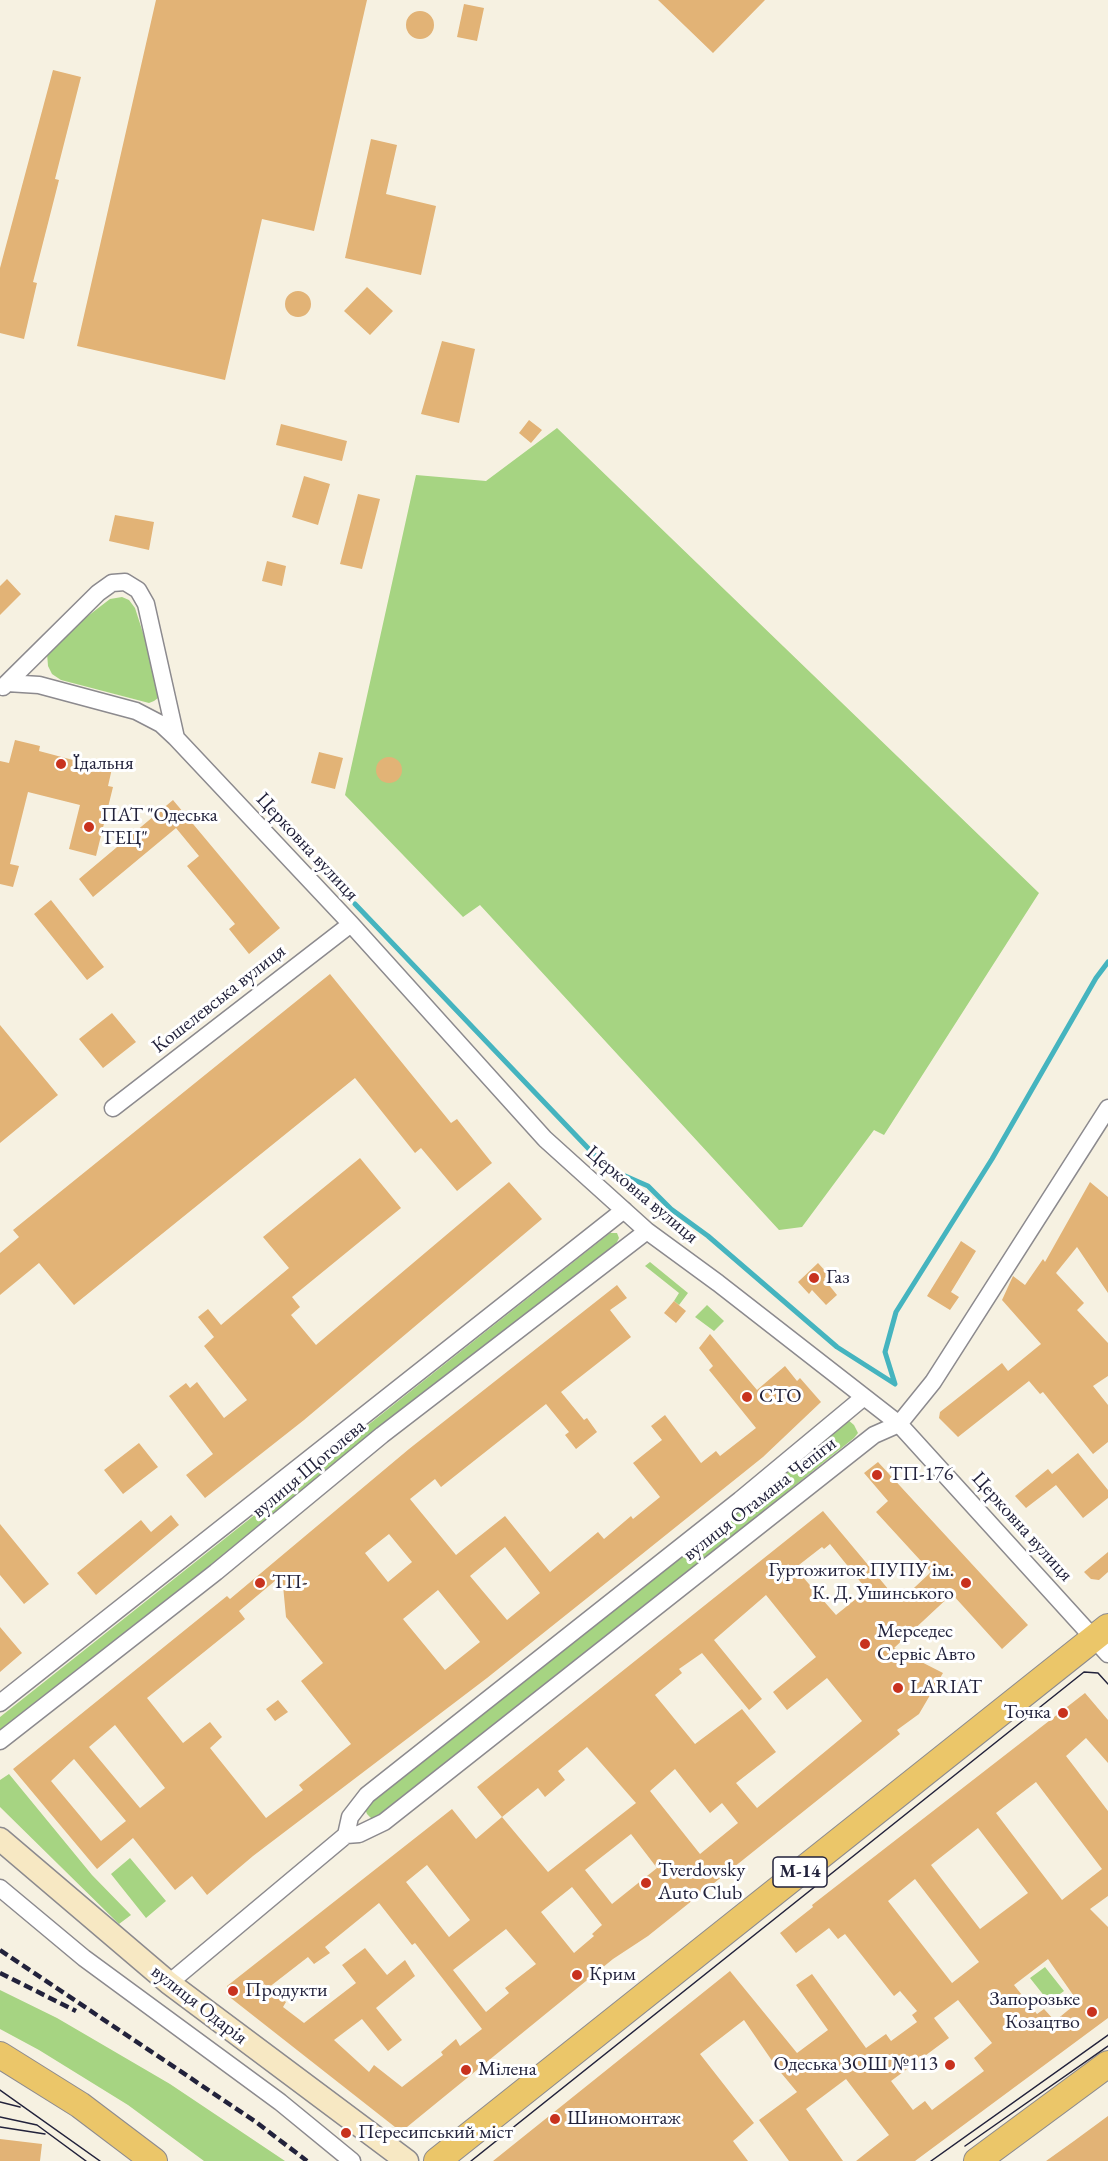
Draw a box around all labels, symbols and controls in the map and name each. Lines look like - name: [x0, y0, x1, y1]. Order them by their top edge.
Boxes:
- place label: Їдальня: [73, 752, 134, 776]
- marker: Їдальня: [54, 757, 68, 771]
- street label: Церковна вулиця: [251, 788, 363, 906]
- place label: ПАТ "Одеська ТЕЦ": [101, 804, 218, 851]
- marker: ПАТ "Одеська ТЕЦ": [82, 820, 96, 834]
- street label: Кошелевська вулиця: [147, 939, 291, 1059]
- street label: Церковна вулиця: [581, 1141, 703, 1249]
- place label: Газ: [826, 1266, 850, 1290]
- marker: Газ: [807, 1271, 821, 1285]
- place label: СТО: [759, 1385, 801, 1409]
- marker: СТО: [740, 1390, 754, 1404]
- street label: вулиця Щоголєва: [247, 1415, 371, 1523]
- street label: вулиця Отамана Чепіги: [678, 1432, 842, 1566]
- place label: ТП-176: [889, 1463, 953, 1487]
- street label: Церковна вулиця: [966, 1467, 1078, 1587]
- marker: ТП-176: [870, 1468, 884, 1482]
- place label: Гуртожиток ПУПУ ім. К. Д. Ушинського: [768, 1559, 954, 1606]
- place label: ТП-: [272, 1571, 307, 1595]
- marker: ТП-: [253, 1576, 267, 1590]
- marker: Гуртожиток ПУПУ ім. К. Д. Ушинського: [959, 1576, 973, 1590]
- place label: Мерседес Сервіс Авто: [877, 1620, 975, 1667]
- marker: Мерседес Сервіс Авто: [858, 1637, 872, 1651]
- place label: LARIAT: [910, 1676, 982, 1700]
- marker: LARIAT: [891, 1681, 905, 1695]
- place label: Точка: [1004, 1701, 1051, 1725]
- marker: Точка: [1056, 1706, 1070, 1720]
- road number: М-14: [773, 1857, 827, 1887]
- place label: Tverdovsky Auto Club: [658, 1859, 745, 1906]
- marker: Tverdovsky Auto Club: [639, 1876, 653, 1890]
- street label: вулиця Одарія: [146, 1960, 252, 2050]
- place label: Крим: [589, 1963, 636, 1987]
- marker: Крим: [570, 1968, 584, 1982]
- place label: Продукти: [245, 1979, 328, 2003]
- marker: Продукти: [226, 1984, 240, 1998]
- place label: Запорозьке Козацтво: [990, 1988, 1080, 2035]
- marker: Запорозьке Козацтво: [1085, 2005, 1099, 2019]
- place label: Одеська ЗОШ №113: [773, 2053, 938, 2077]
- place label: Мілена: [478, 2058, 537, 2082]
- marker: Одеська ЗОШ №113: [943, 2058, 957, 2072]
- marker: Мілена: [459, 2063, 473, 2077]
- place label: Шиномонтаж: [567, 2107, 681, 2131]
- marker: Шиномонтаж: [548, 2112, 562, 2126]
- place label: Пересипський міст: [358, 2121, 513, 2145]
- marker: Пересипський міст: [339, 2126, 353, 2140]

